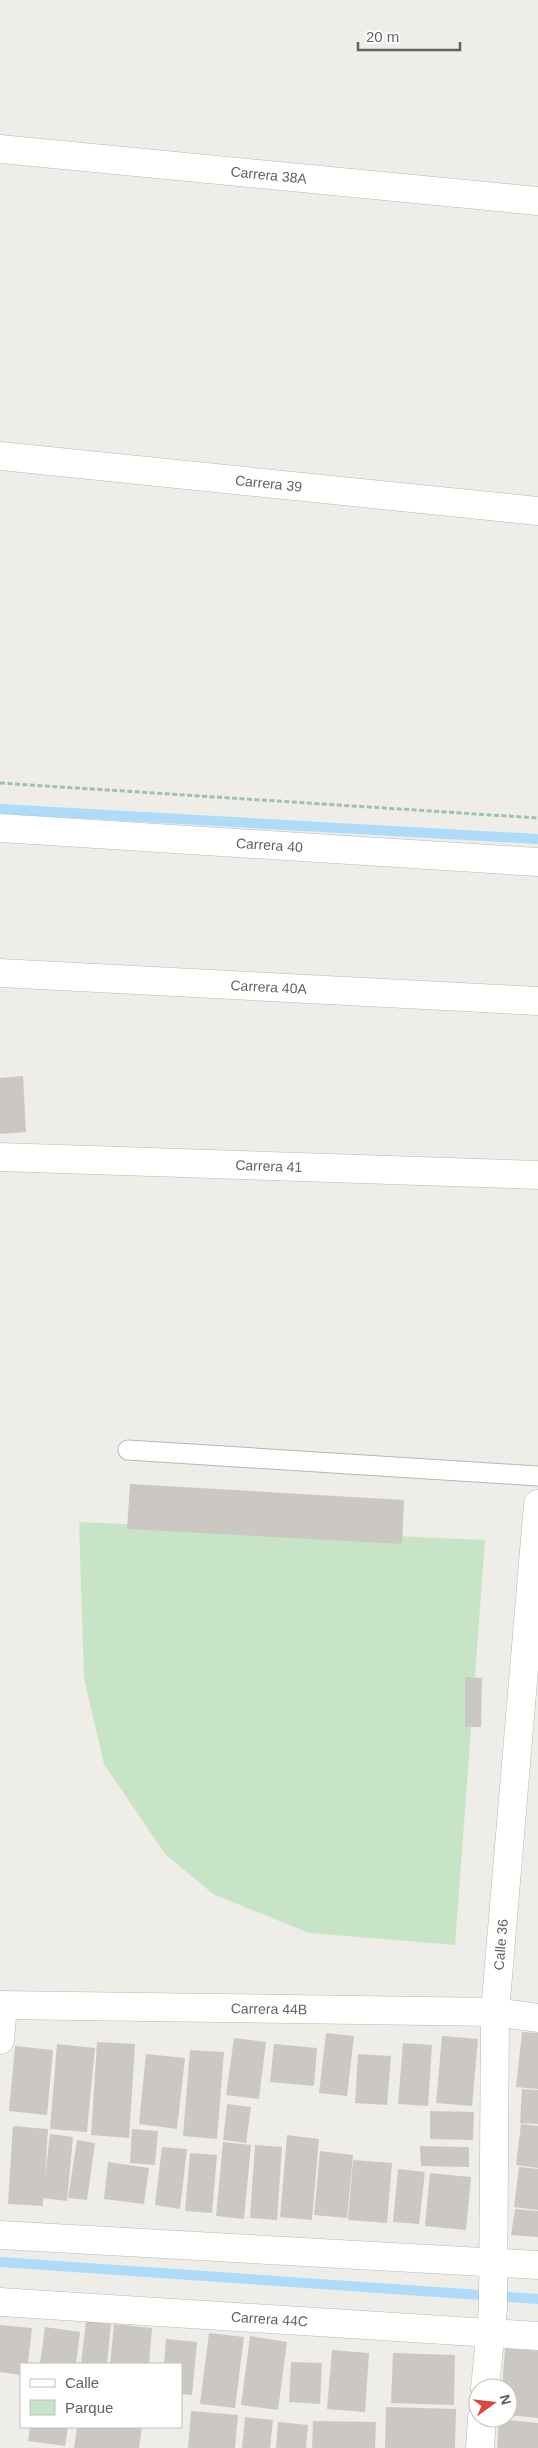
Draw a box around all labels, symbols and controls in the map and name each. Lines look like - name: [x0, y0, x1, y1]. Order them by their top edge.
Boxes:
- scale bar: [358, 20, 460, 52]
- text: 20 m: [366, 28, 399, 45]
- street label: Carrera 38A: [230, 163, 308, 187]
- street label: Carrera 39: [234, 472, 303, 495]
- street label: Carrera 40: [236, 835, 304, 855]
- street label: Carrera 40A: [230, 977, 308, 997]
- street label: Carrera 41: [235, 1157, 303, 1175]
- street label: Calle 36: [491, 1918, 511, 1971]
- street label: Carrera 44B: [231, 2000, 307, 2017]
- street label: Carrera 44C: [230, 2309, 308, 2329]
- legend: [20, 2363, 182, 2428]
- text: Calle: [65, 2374, 99, 2391]
- north arrow: [468, 2378, 518, 2428]
- text: N: [497, 2393, 515, 2407]
- text: Parque: [65, 2399, 113, 2416]

